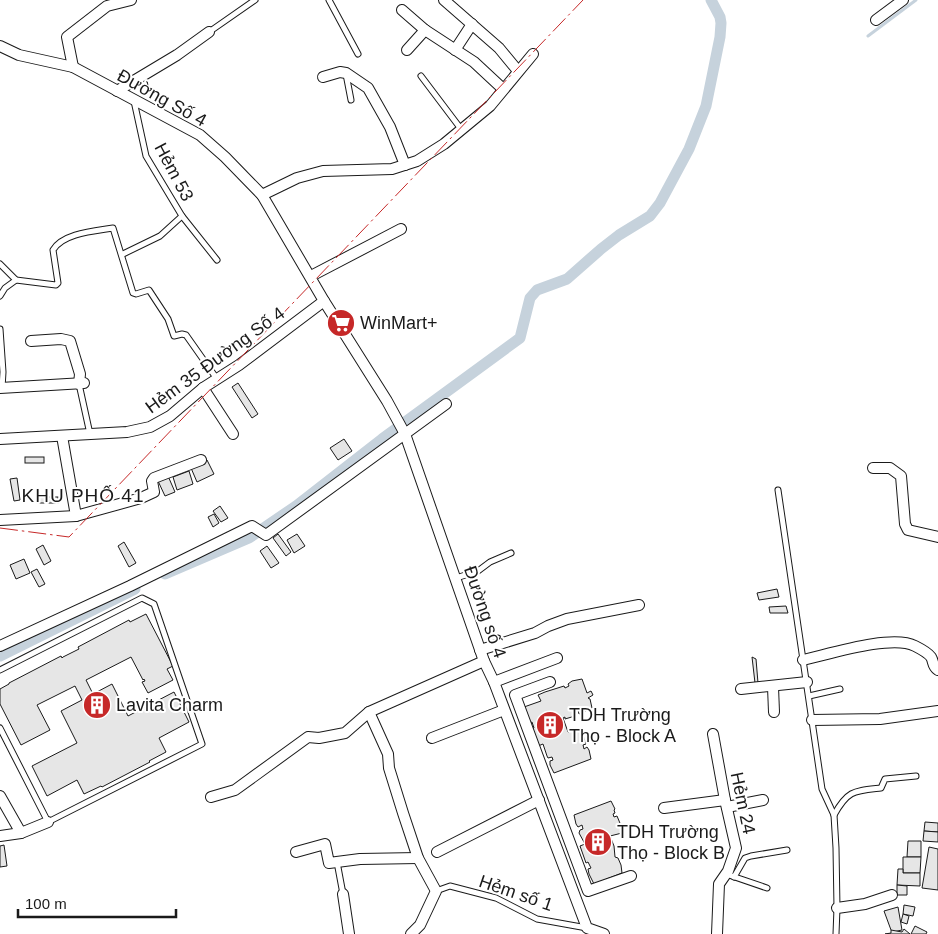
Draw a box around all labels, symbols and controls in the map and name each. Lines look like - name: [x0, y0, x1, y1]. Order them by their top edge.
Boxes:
- street label: Đường Số 4: [114, 65, 210, 131]
- street label: Hẻm 53: [150, 139, 198, 205]
- street label: Hẻm 35 Đường Số 4: [142, 303, 288, 417]
- supermarket icon: WinMart+: [326, 308, 356, 338]
- place label: WinMart+: [360, 313, 438, 333]
- district label: KHU PHỐ 41: [22, 485, 144, 506]
- street label: Đường số 4: [460, 563, 510, 661]
- building icon: Lavita Charm: [82, 690, 112, 720]
- place label: Lavita Charm: [116, 695, 223, 715]
- place label: TDH Trường Thọ - Block A: [569, 705, 676, 746]
- building icon: TDH Trường Thọ - Block A: [535, 710, 565, 740]
- street label: Hẻm 24: [727, 770, 759, 836]
- place label: TDH Trường Thọ - Block B: [617, 822, 725, 863]
- building icon: TDH Trường Thọ - Block B: [583, 827, 613, 857]
- street label: Hẻm số 1: [476, 871, 556, 915]
- scale bar: [18, 886, 175, 918]
- text: 100 m: [25, 895, 67, 912]

